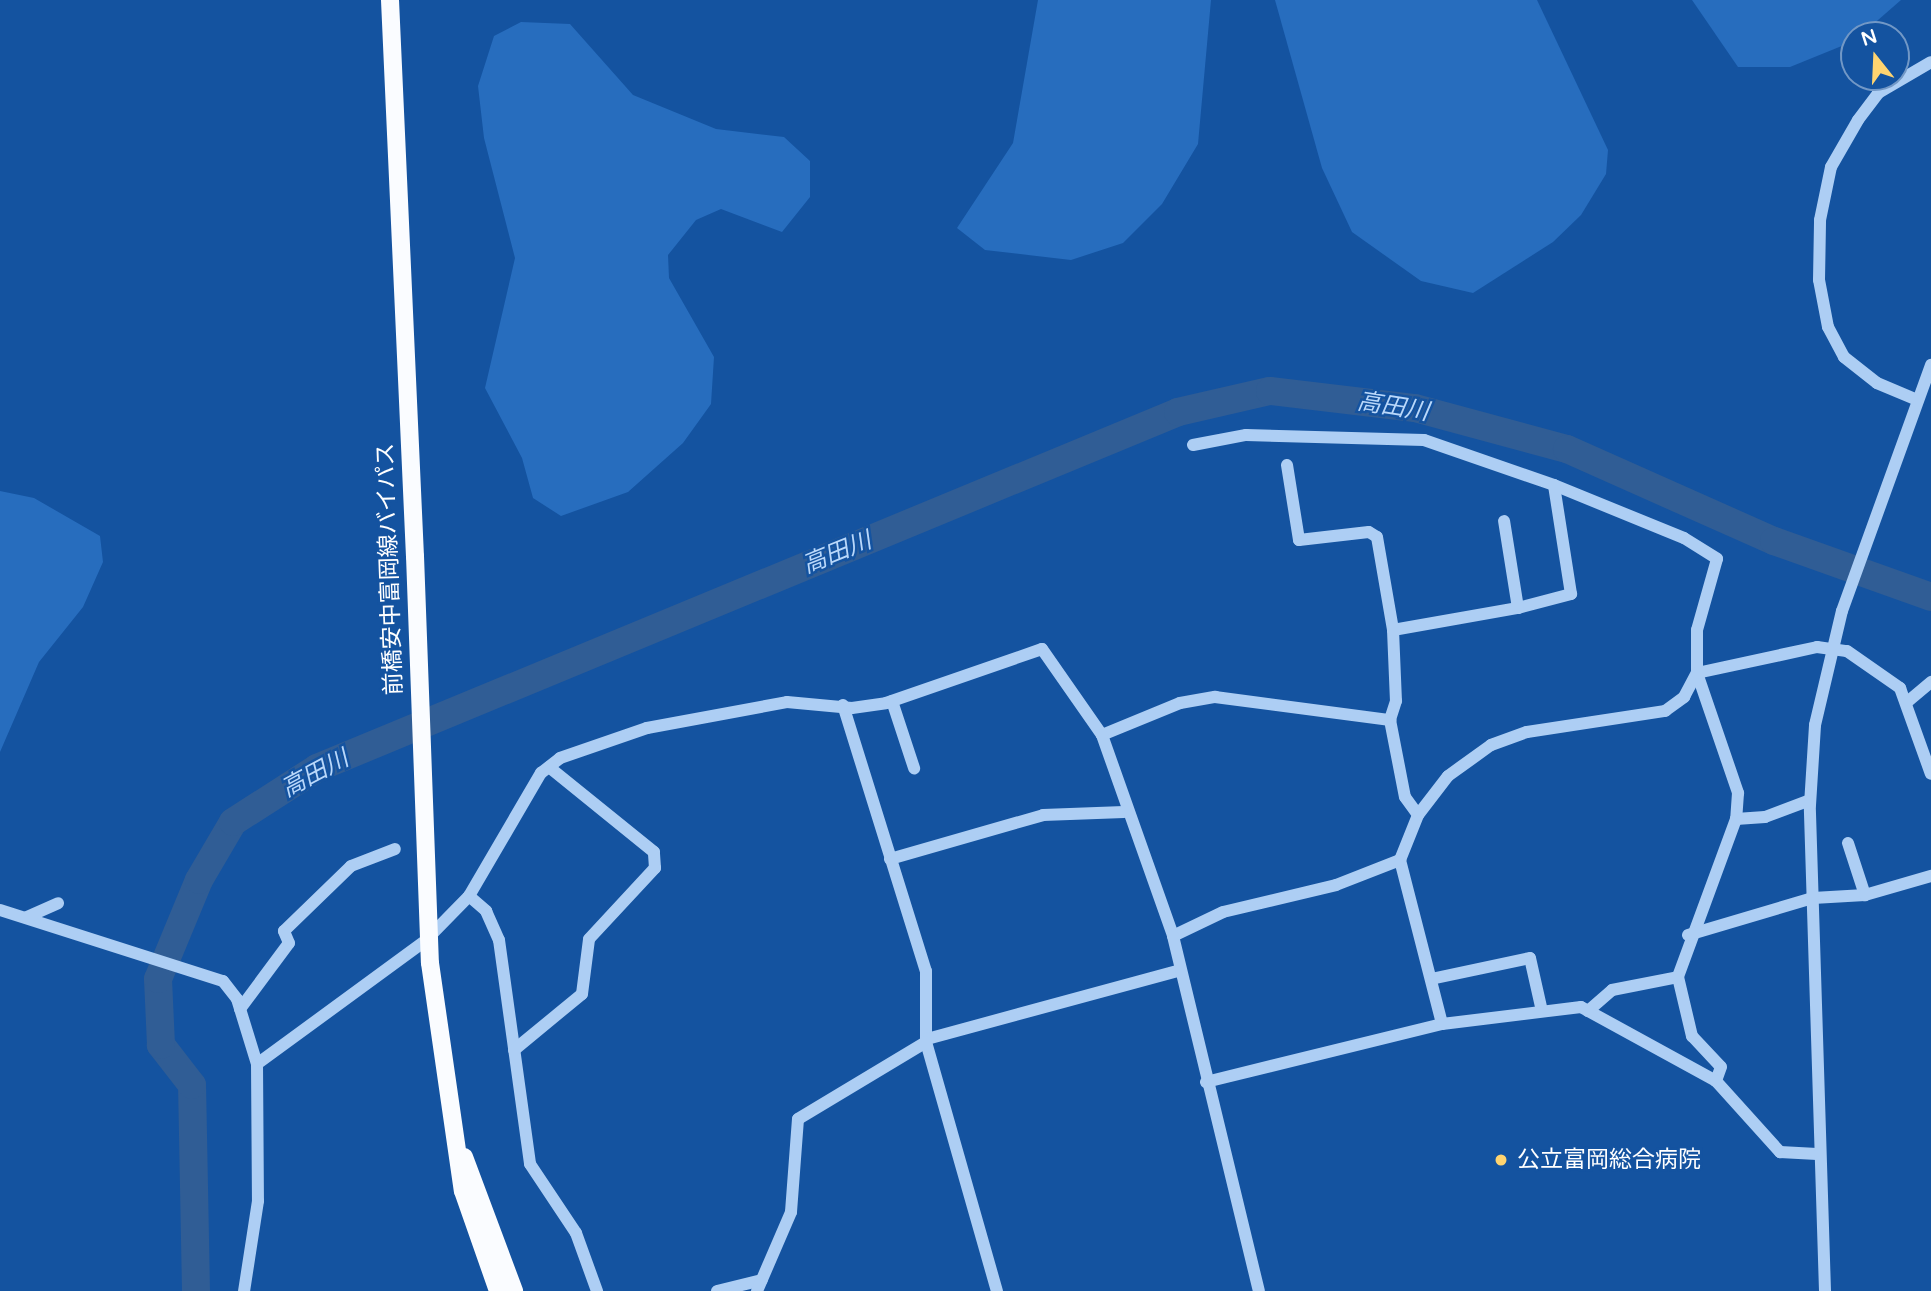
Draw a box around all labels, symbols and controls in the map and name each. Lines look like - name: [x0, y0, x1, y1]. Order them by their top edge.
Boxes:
- north arrow: [1840, 21, 1910, 91]
- text: N: [1858, 25, 1880, 51]
- water label: 高田川: [1355, 387, 1431, 427]
- street label: 前橋安中富岡線バイパス: [372, 442, 408, 696]
- water label: 高田川: [798, 526, 876, 580]
- water label: 高田川: [276, 744, 354, 804]
- place label: 公立富岡総合病院: [1517, 1146, 1701, 1174]
- marker: 公立富岡総合病院: [1491, 1150, 1511, 1170]

